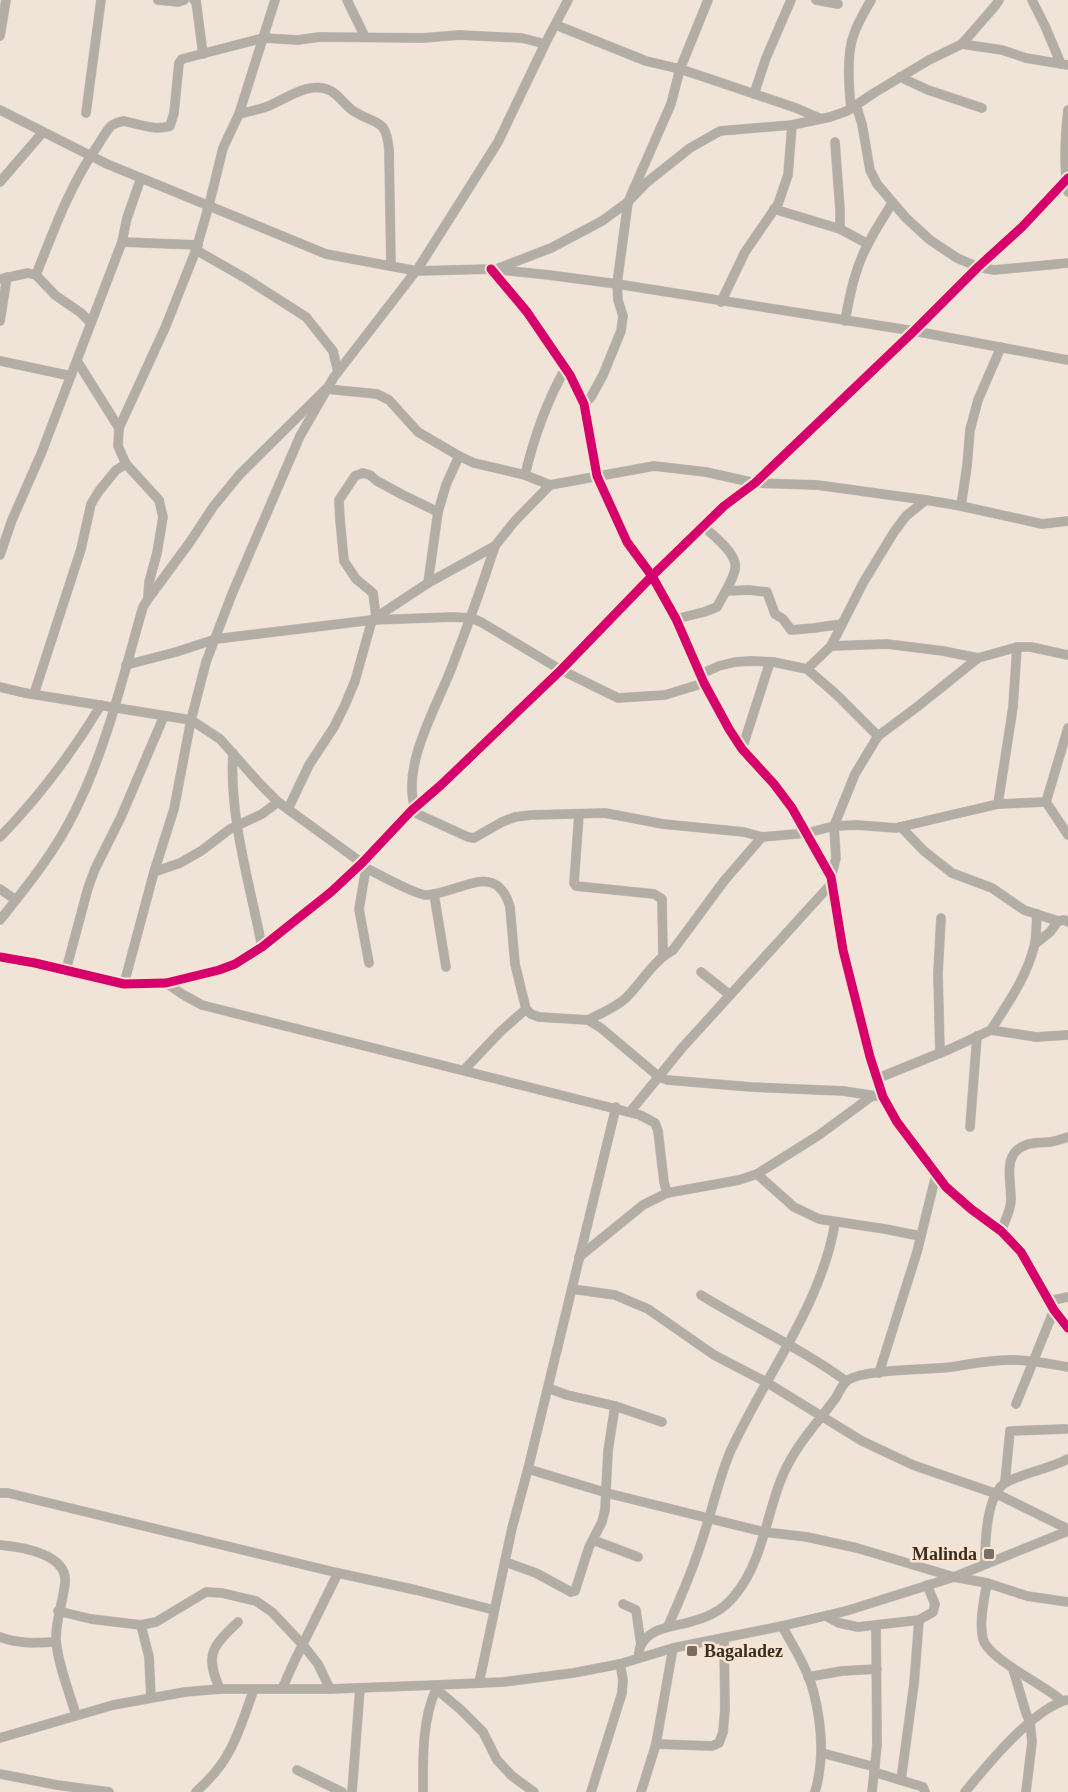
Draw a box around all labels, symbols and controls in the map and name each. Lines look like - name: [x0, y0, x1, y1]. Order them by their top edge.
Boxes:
- place label: Malinda: [912, 1544, 977, 1564]
- marker: Malinda: [982, 1547, 996, 1561]
- place label: Bagaladez: [704, 1641, 783, 1661]
- marker: Bagaladez: [685, 1644, 699, 1658]

